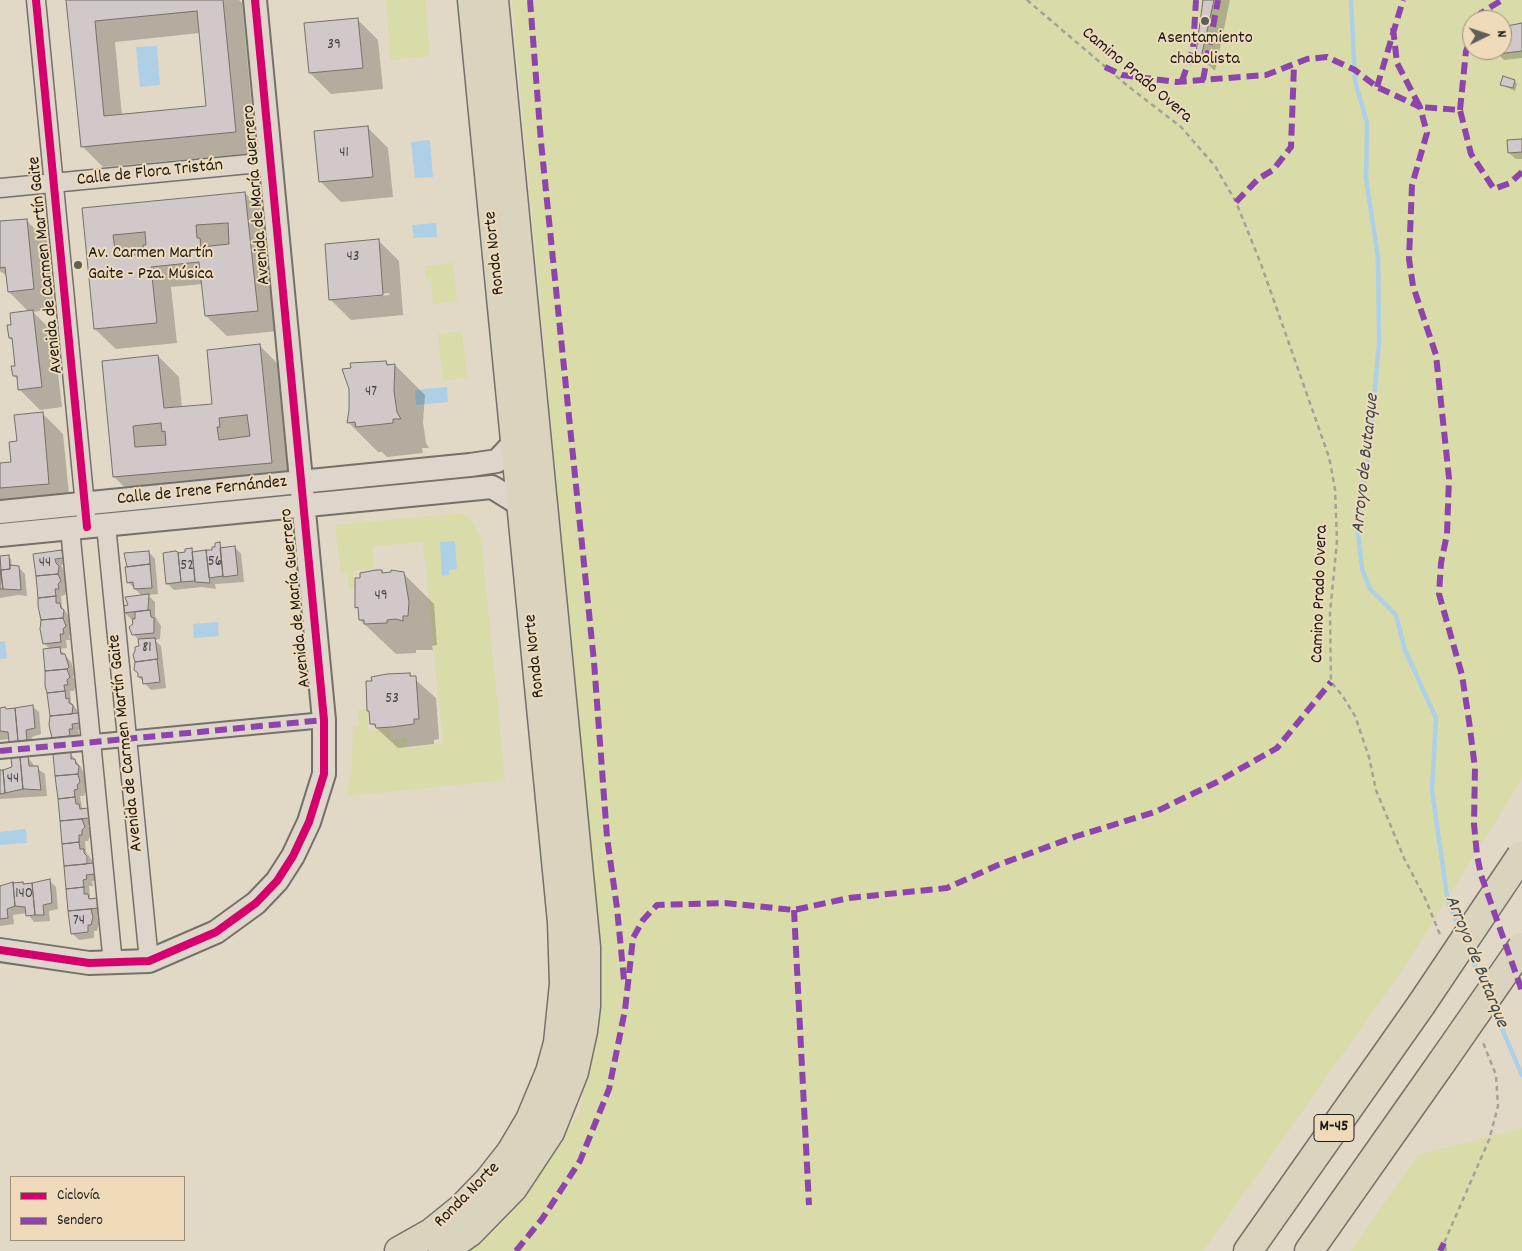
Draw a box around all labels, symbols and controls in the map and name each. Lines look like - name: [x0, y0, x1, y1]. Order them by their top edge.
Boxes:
- north arrow: [1462, 10, 1512, 60]
- marker: Asentamiento chabolista: [1199, 15, 1211, 27]
- street label: Camino Prado Overa: [1076, 23, 1196, 129]
- place label: Asentamiento chabolista: [1157, 29, 1253, 72]
- text: N: [1491, 30, 1511, 38]
- house number: 39: [327, 37, 341, 55]
- street label: Avenida de María Guerrero: [239, 104, 277, 286]
- house number: 41: [339, 145, 349, 163]
- street label: Avenida de Carmen Martín Gaite: [25, 155, 69, 375]
- street label: Calle de Flora Tristán: [76, 156, 224, 192]
- street label: Ronda Norte: [481, 210, 511, 296]
- place label: Av. Carmen Martín Gaite - Pza. Música: [88, 244, 213, 286]
- house number: 43: [347, 249, 359, 267]
- marker: Av. Carmen Martín Gaite - Pza. Música: [72, 259, 84, 271]
- house number: 47: [365, 384, 377, 402]
- water label: Arroyo de Butarque: [1348, 393, 1386, 535]
- street label: Calle de Irene Fernández: [116, 472, 288, 512]
- street label: Avenida de María Guerrero: [277, 507, 317, 689]
- street label: Camino Prado Overa: [1308, 525, 1334, 663]
- house number: 56: [208, 554, 222, 572]
- house number: 44: [39, 555, 51, 573]
- house number: 52: [180, 558, 194, 576]
- house number: 49: [374, 588, 388, 606]
- street label: Ronda Norte: [521, 613, 551, 699]
- street label: Avenida de Carmen Martín Gaite: [105, 633, 149, 853]
- house number: 81: [142, 640, 152, 658]
- house number: 53: [385, 691, 399, 709]
- house number: 44: [7, 771, 19, 789]
- house number: 140: [15, 886, 33, 904]
- water label: Arroyo de Butarque: [1438, 893, 1512, 1031]
- house number: 74: [73, 913, 85, 931]
- road number: M-45: [1314, 1114, 1354, 1142]
- street label: Ronda Norte: [431, 1159, 505, 1233]
- legend: [10, 1176, 185, 1241]
- text: Ciclovía: [57, 1185, 99, 1207]
- text: Sendero: [57, 1210, 103, 1232]

